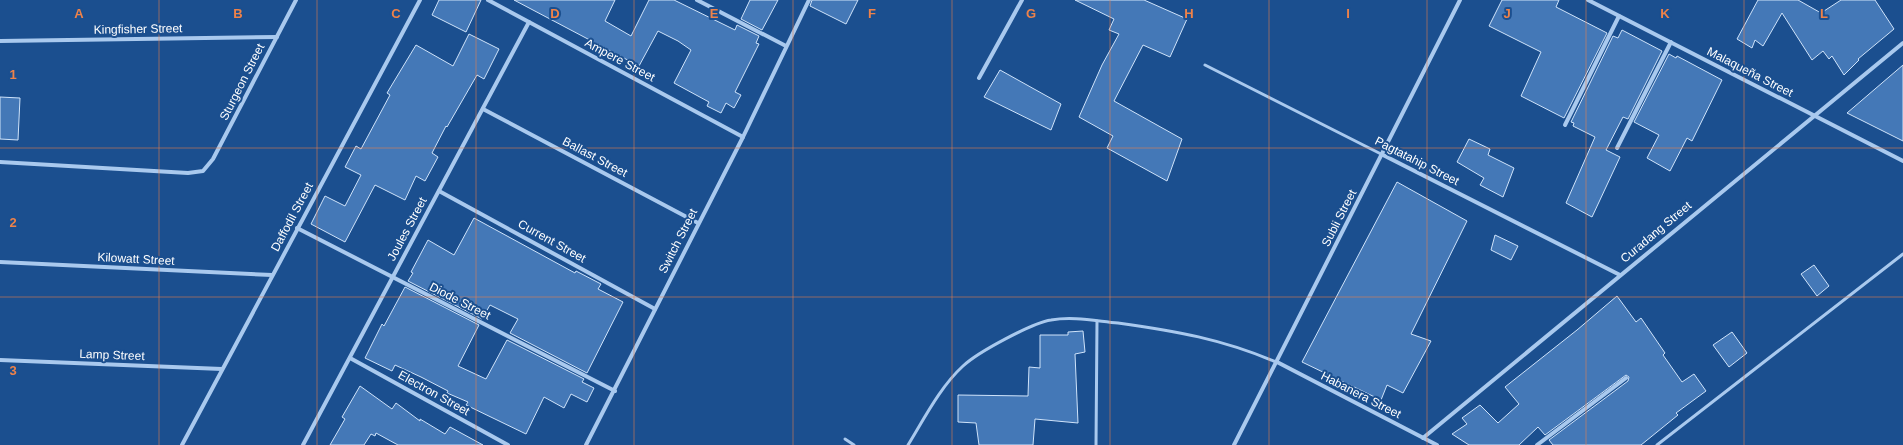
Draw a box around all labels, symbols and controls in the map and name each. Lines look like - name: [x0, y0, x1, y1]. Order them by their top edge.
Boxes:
- text: A: [74, 6, 84, 21]
- text: B: [233, 6, 243, 21]
- text: C: [391, 6, 401, 21]
- text: D: [550, 6, 560, 21]
- text: E: [710, 6, 719, 21]
- text: F: [868, 6, 876, 21]
- text: G: [1026, 6, 1036, 21]
- text: H: [1184, 6, 1194, 21]
- text: I: [1346, 6, 1350, 21]
- text: J: [1503, 6, 1511, 21]
- text: K: [1660, 6, 1670, 21]
- text: L: [1820, 6, 1828, 21]
- street label: Kingfisher Street: [94, 21, 183, 37]
- street label: Ampere Street: [583, 36, 658, 85]
- street label: Sturgeon Street: [217, 41, 268, 123]
- street label: Malaqueña Street: [1705, 44, 1796, 100]
- text: 1: [9, 67, 17, 82]
- street label: Ballast Street: [560, 134, 630, 180]
- street label: Pagtatahip Street: [1373, 134, 1462, 189]
- street label: Daffodil Street: [268, 180, 316, 254]
- street label: Subli Street: [1319, 187, 1360, 249]
- street label: Joules Street: [384, 194, 430, 263]
- street label: Curadang Street: [1618, 198, 1695, 266]
- street label: Switch Street: [656, 206, 701, 276]
- text: 2: [9, 215, 17, 230]
- street label: Current Street: [516, 217, 589, 266]
- street label: Kilowatt Street: [97, 250, 176, 268]
- street label: Diode Street: [427, 280, 493, 323]
- street label: Lamp Street: [79, 347, 146, 363]
- text: 3: [9, 363, 17, 378]
- street label: Electron Street: [396, 368, 473, 419]
- street label: Habanera Street: [1319, 369, 1404, 422]

